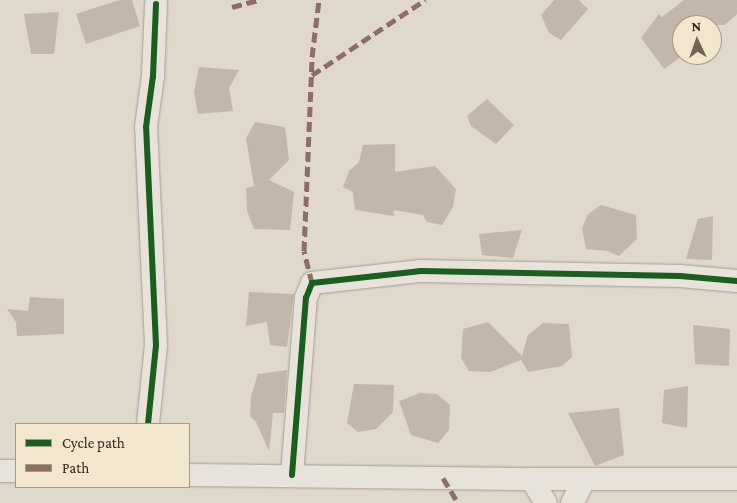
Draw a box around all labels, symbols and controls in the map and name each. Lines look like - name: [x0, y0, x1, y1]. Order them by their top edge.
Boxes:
- north arrow: [672, 15, 722, 65]
- text: N: [691, 18, 701, 34]
- legend: [15, 423, 190, 488]
- text: Cycle path: [62, 435, 125, 451]
- text: Path: [62, 460, 89, 476]

